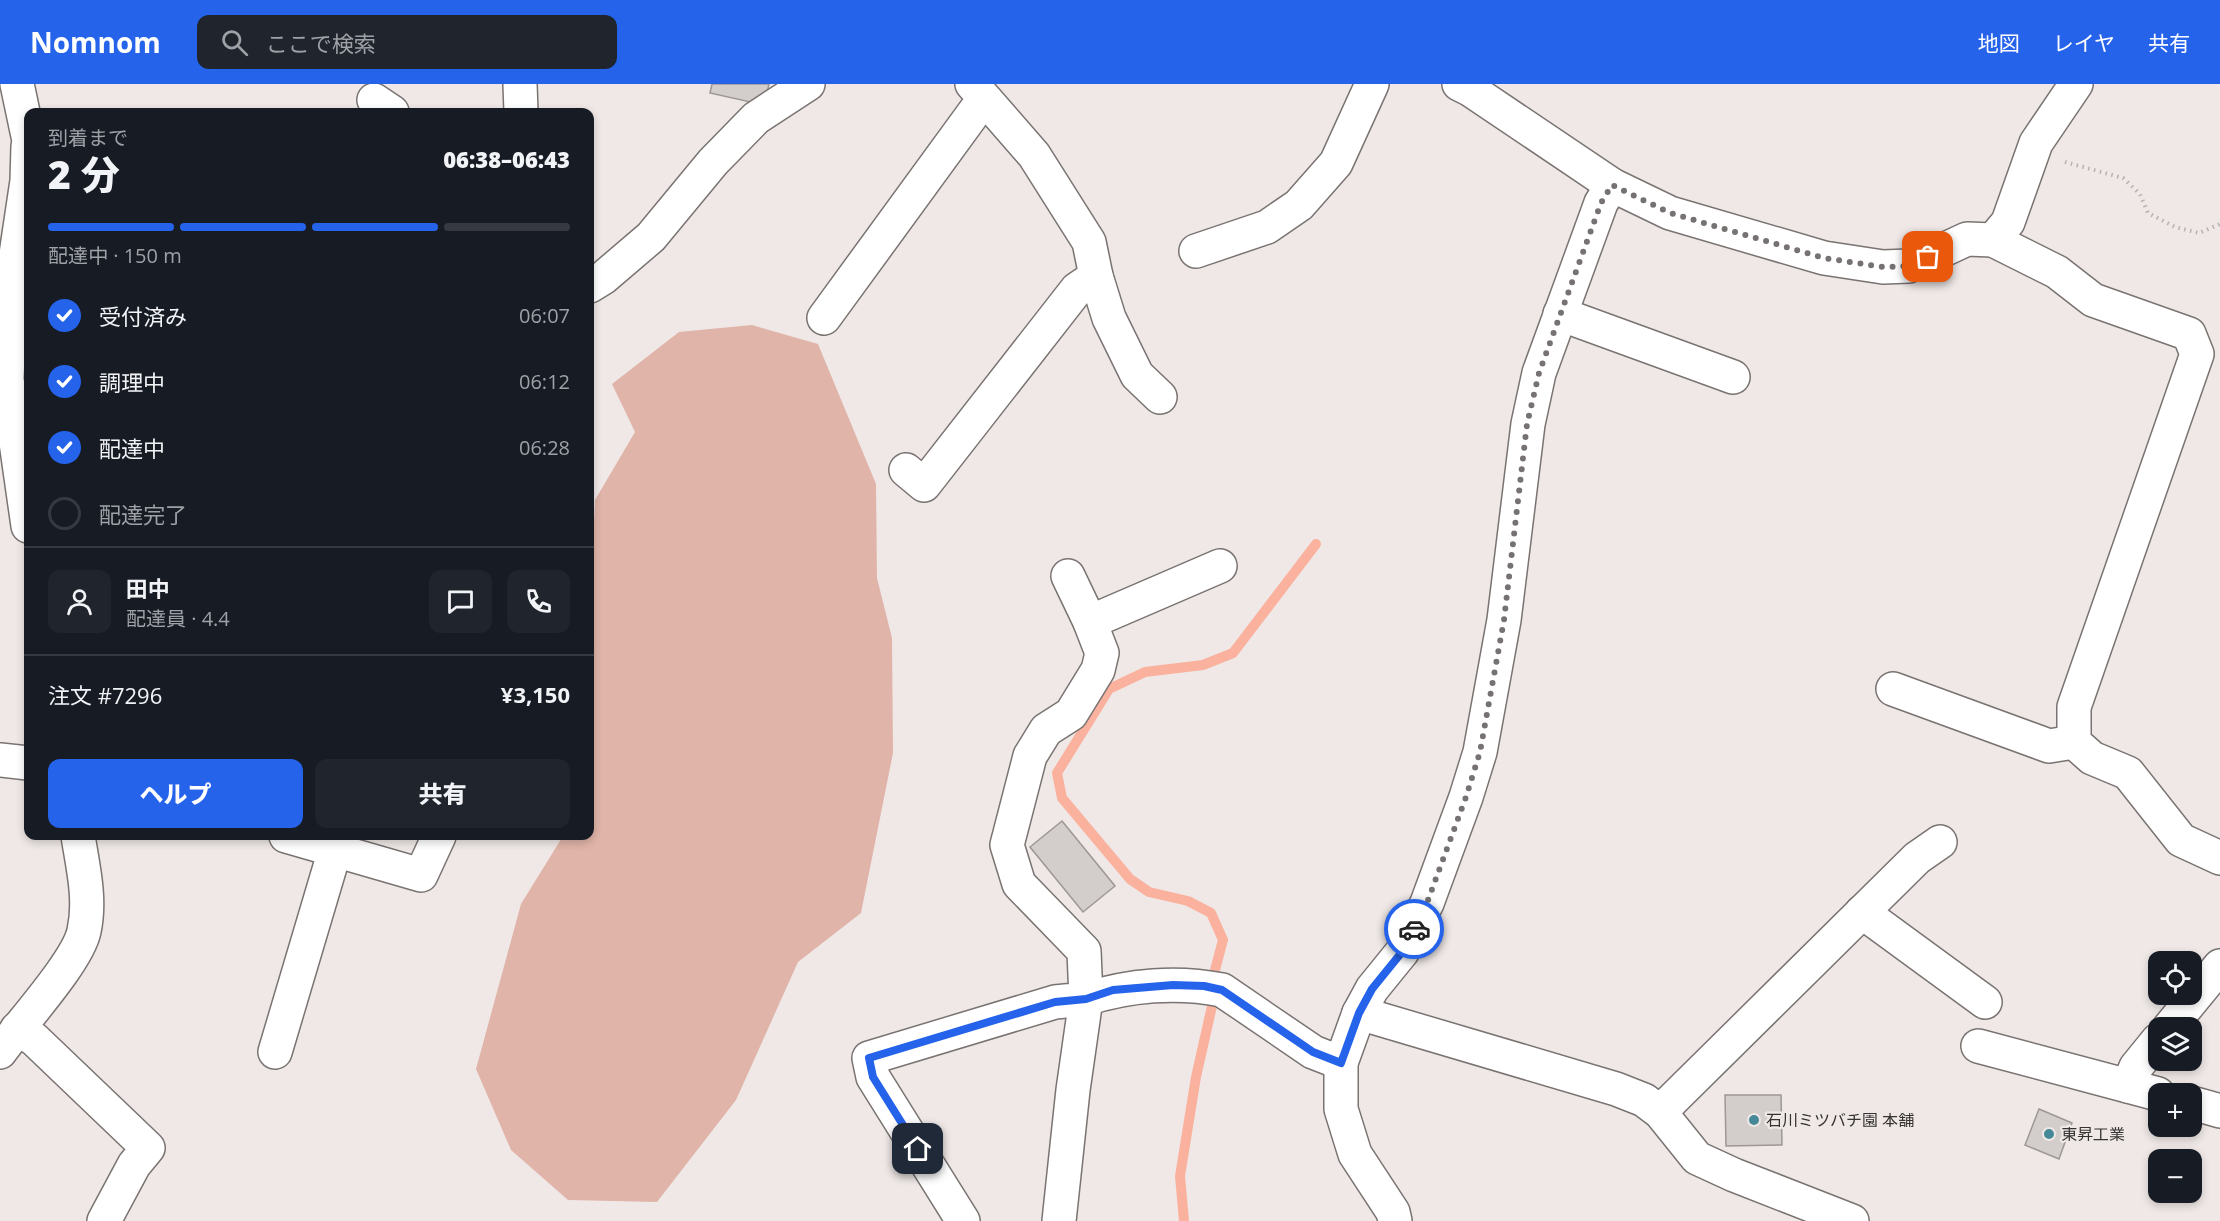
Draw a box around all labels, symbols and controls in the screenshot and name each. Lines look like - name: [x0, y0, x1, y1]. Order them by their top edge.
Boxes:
- search box: [197, 15, 617, 69]
- text: Nomnom: [30, 23, 161, 61]
- icon: search: [218, 26, 251, 59]
- text: ここで検索: [266, 28, 376, 58]
- text: 地図: [1978, 29, 2020, 57]
- text: レイヤ: [2053, 29, 2115, 57]
- text: 共有: [2148, 29, 2190, 57]
- text: 到着まで: [48, 124, 128, 151]
- text: 06:38–06:43: [443, 144, 570, 174]
- text: 2 分: [48, 147, 120, 200]
- pin: [1902, 231, 1953, 282]
- icon: bag: [1911, 240, 1944, 273]
- text: 配達中 · 150 m: [48, 242, 182, 269]
- icon: check: [48, 299, 81, 332]
- text: 受付済み: [99, 301, 187, 331]
- text: 06:07: [519, 302, 570, 329]
- icon: check: [48, 365, 81, 398]
- text: 調理中: [99, 367, 165, 397]
- text: 06:12: [519, 368, 570, 395]
- icon: check: [48, 431, 81, 464]
- text: 配達中: [99, 433, 165, 463]
- text: 06:28: [519, 434, 570, 461]
- text: 配達完了: [99, 499, 187, 529]
- button: person: [48, 570, 111, 633]
- button: chat: [429, 570, 492, 633]
- button: phone: [507, 570, 570, 633]
- text: 田中: [126, 573, 170, 603]
- text: 配達員 · 4.4: [126, 605, 230, 632]
- text: ¥3,150: [501, 679, 570, 709]
- text: 注文 #7296: [48, 680, 162, 710]
- button: ヘルプ: [48, 759, 303, 828]
- button: 共有: [315, 759, 570, 828]
- courier: [1384, 899, 1444, 959]
- icon: car: [1398, 913, 1431, 946]
- map controls: [2148, 951, 2202, 1203]
- button: locate: [2148, 951, 2202, 1005]
- button: layers: [2148, 1017, 2202, 1071]
- button: +: [2148, 1083, 2202, 1137]
- place label: 石川ミツバチ園 本舗: [1766, 1109, 1914, 1131]
- marker: 石川ミツバチ園 本舗: [1747, 1113, 1761, 1127]
- pin: [892, 1123, 943, 1174]
- place label: 東昇工業: [2061, 1123, 2125, 1145]
- marker: 東昇工業: [2042, 1127, 2056, 1141]
- icon: home: [901, 1132, 934, 1165]
- button: −: [2148, 1149, 2202, 1203]

